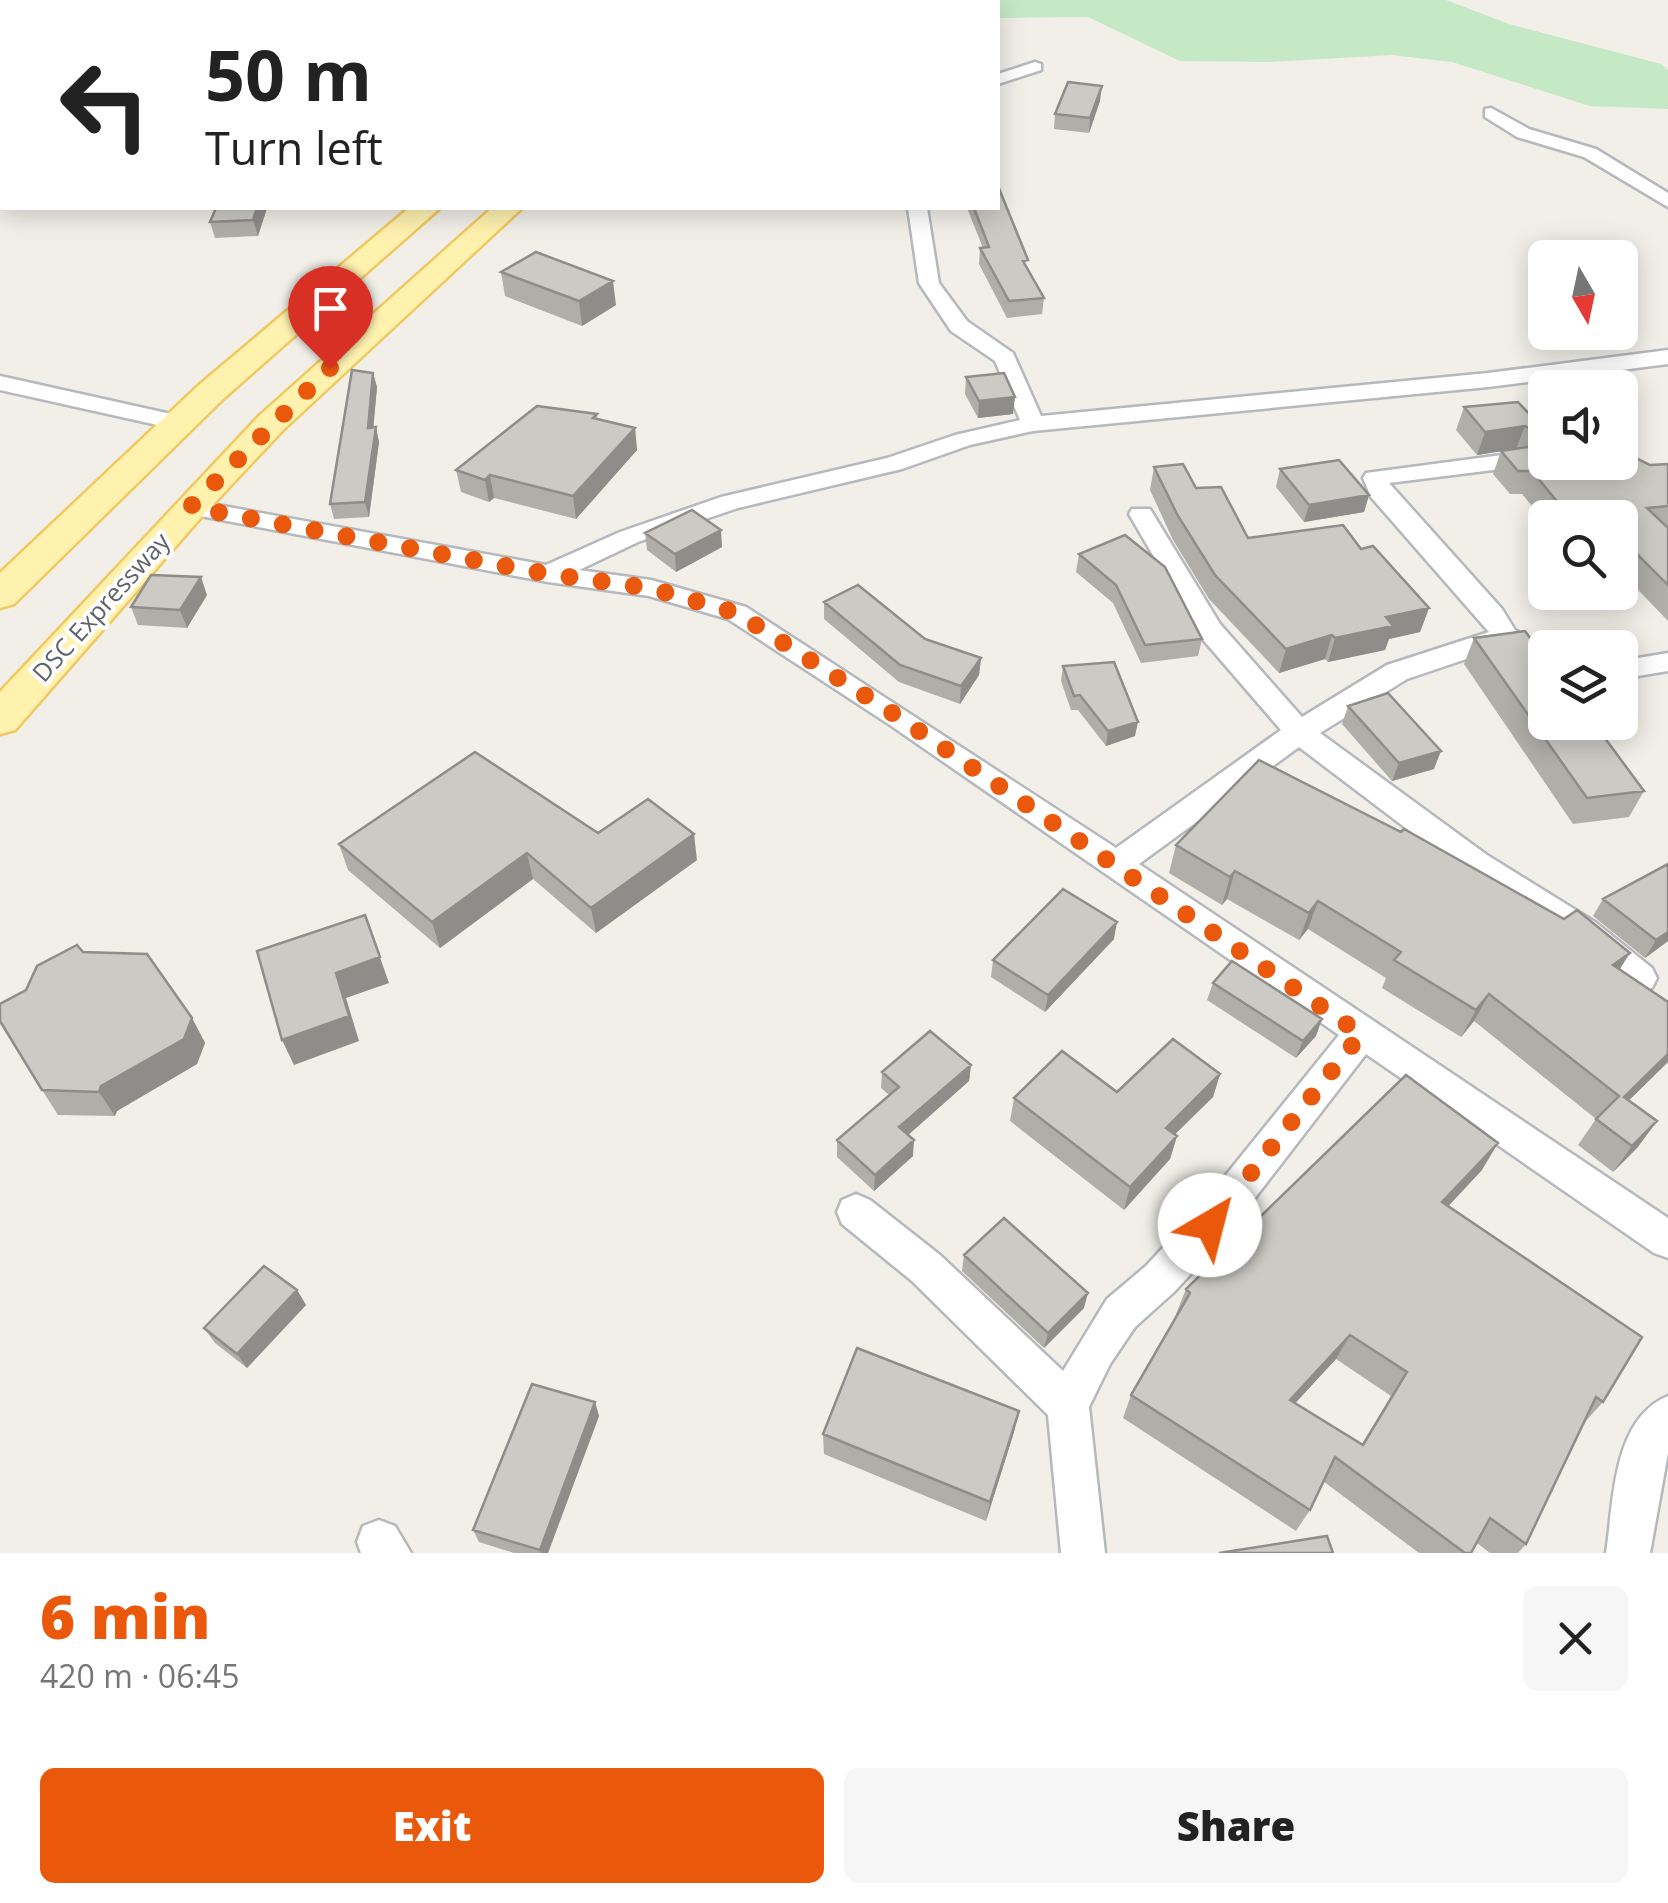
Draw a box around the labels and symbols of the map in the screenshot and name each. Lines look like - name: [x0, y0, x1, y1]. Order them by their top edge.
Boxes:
- north arrow: [1528, 240, 1638, 350]
- pin: [288, 266, 373, 369]
- street label: DSC Expressway: [24, 524, 177, 688]
- position arrow: [1158, 1173, 1262, 1277]

